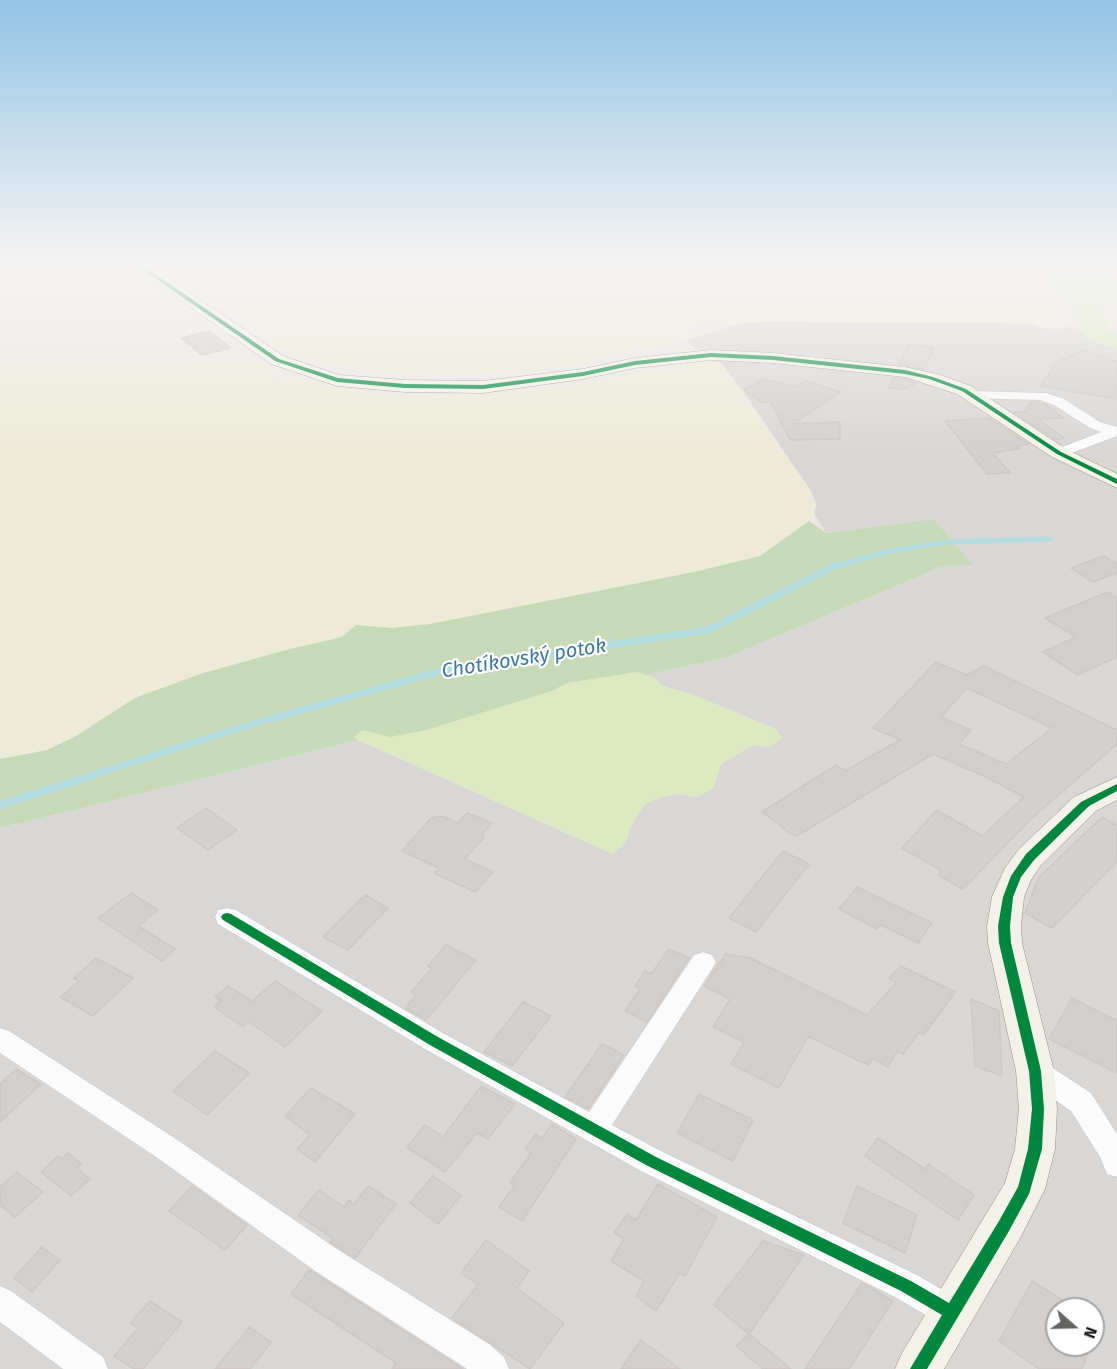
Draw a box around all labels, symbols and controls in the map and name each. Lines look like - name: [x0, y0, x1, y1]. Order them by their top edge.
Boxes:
- water label: Chotíkovský potok: [440, 634, 608, 684]
- north arrow: [1045, 1297, 1105, 1357]
- text: N: [1080, 1324, 1101, 1341]

